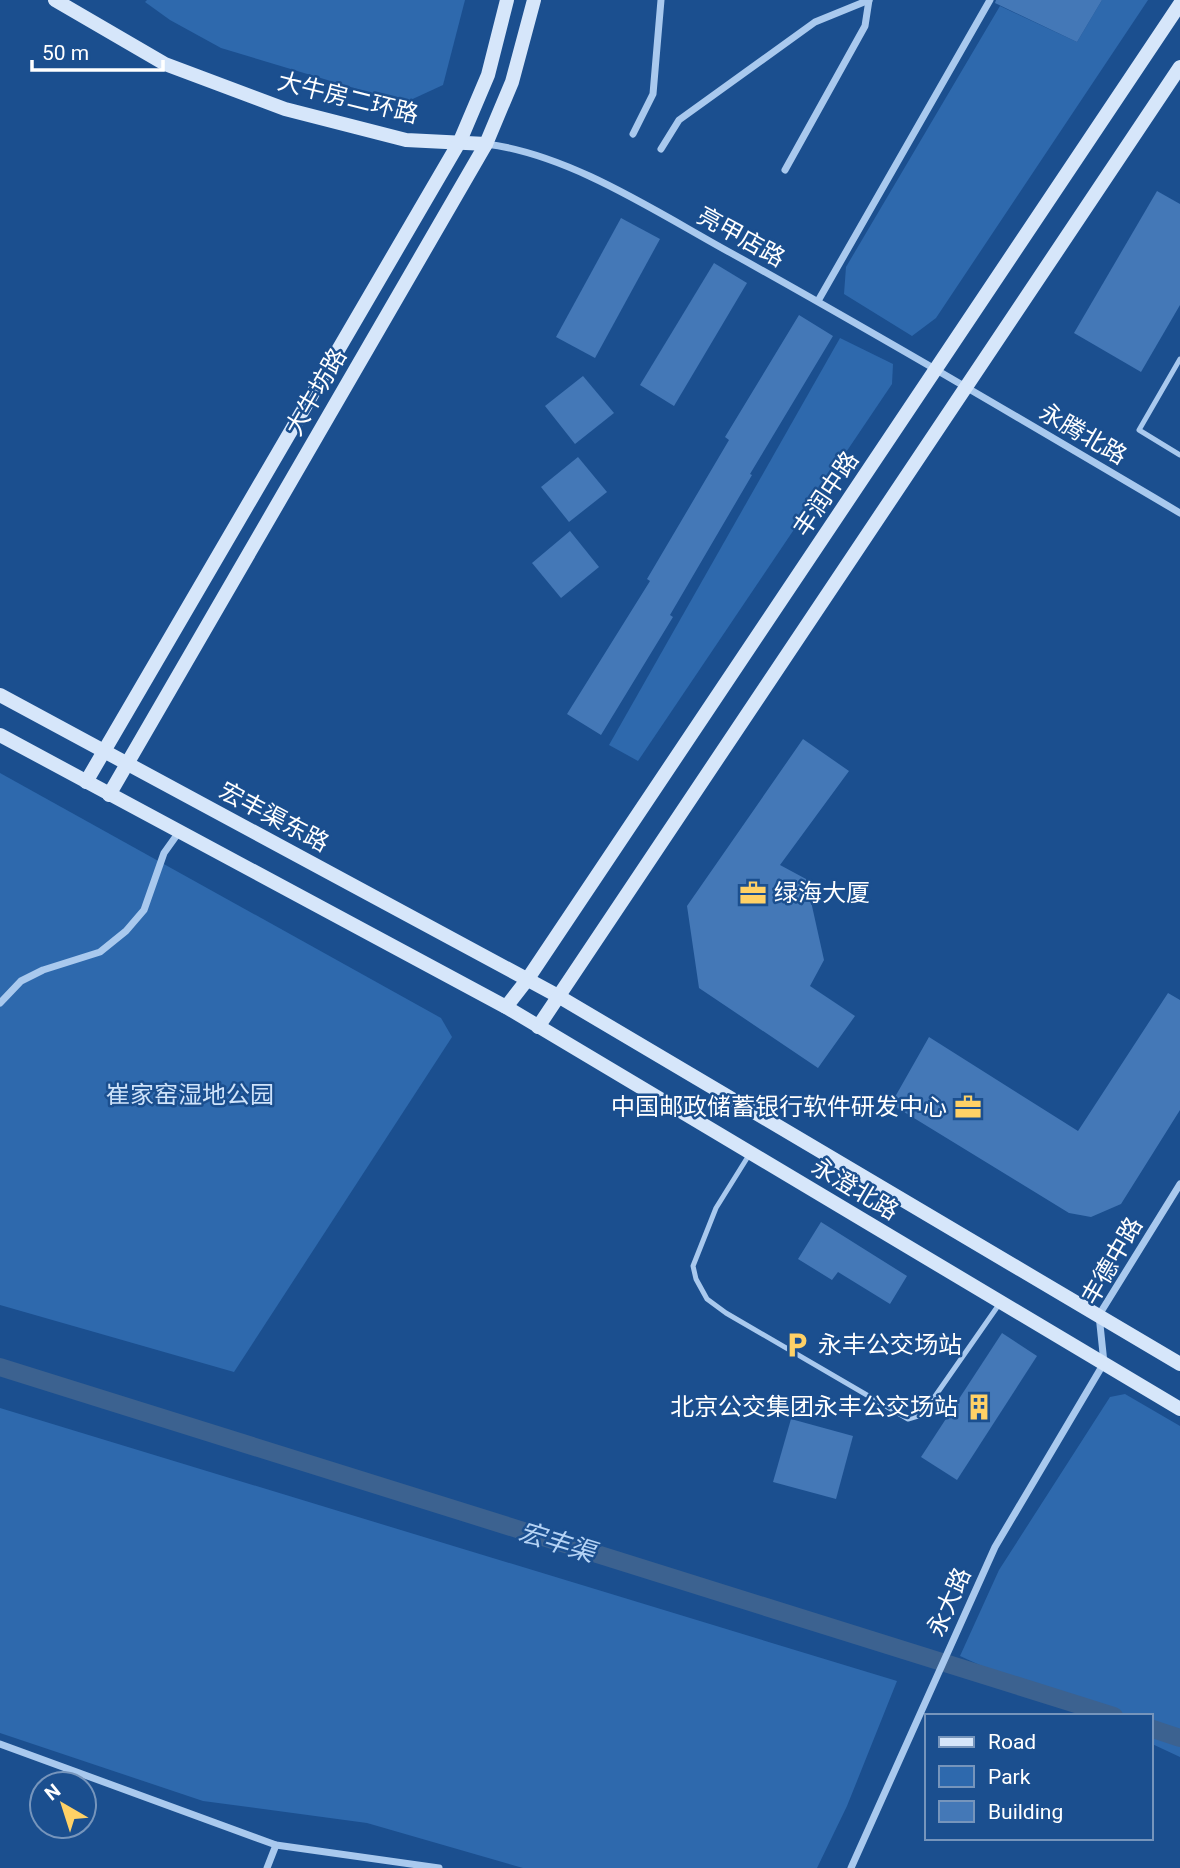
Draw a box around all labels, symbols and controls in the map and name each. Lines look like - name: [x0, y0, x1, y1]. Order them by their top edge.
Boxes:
- scale bar: [32, 28, 163, 72]
- text: 50 m: [42, 41, 89, 65]
- street label: 大牛房二环路: [275, 67, 421, 129]
- street label: 亮甲店路: [692, 201, 790, 273]
- street label: 大牛坊路: [280, 343, 352, 441]
- street label: 永腾北路: [1034, 398, 1132, 470]
- street label: 丰润中路: [788, 446, 864, 542]
- street label: 宏丰渠东路: [214, 776, 334, 858]
- office icon: 绿海大厦: [738, 878, 768, 908]
- place label: 绿海大厦: [774, 879, 870, 907]
- park label: 崔家窑湿地公园: [106, 1081, 274, 1109]
- office icon: 中国邮政储蓄银行软件研发中心: [953, 1092, 983, 1122]
- place label: 中国邮政储蓄银行软件研发中心: [611, 1093, 947, 1121]
- street label: 永澄北路: [807, 1152, 903, 1226]
- street label: 丰德中路: [1076, 1212, 1148, 1310]
- parking icon: 永丰公交场站: [782, 1330, 812, 1360]
- place label: 永丰公交场站: [818, 1331, 962, 1359]
- building icon: 北京公交集团永丰公交场站: [964, 1392, 994, 1422]
- place label: 北京公交集团永丰公交场站: [670, 1393, 958, 1421]
- water label: 宏丰渠: [515, 1516, 602, 1569]
- street label: 永大路: [922, 1563, 976, 1641]
- legend: [925, 1714, 1152, 1840]
- text: Road: [988, 1730, 1036, 1754]
- text: Park: [988, 1765, 1031, 1789]
- north arrow: [28, 1770, 98, 1840]
- text: N: [40, 1779, 65, 1805]
- text: Building: [988, 1800, 1063, 1824]

